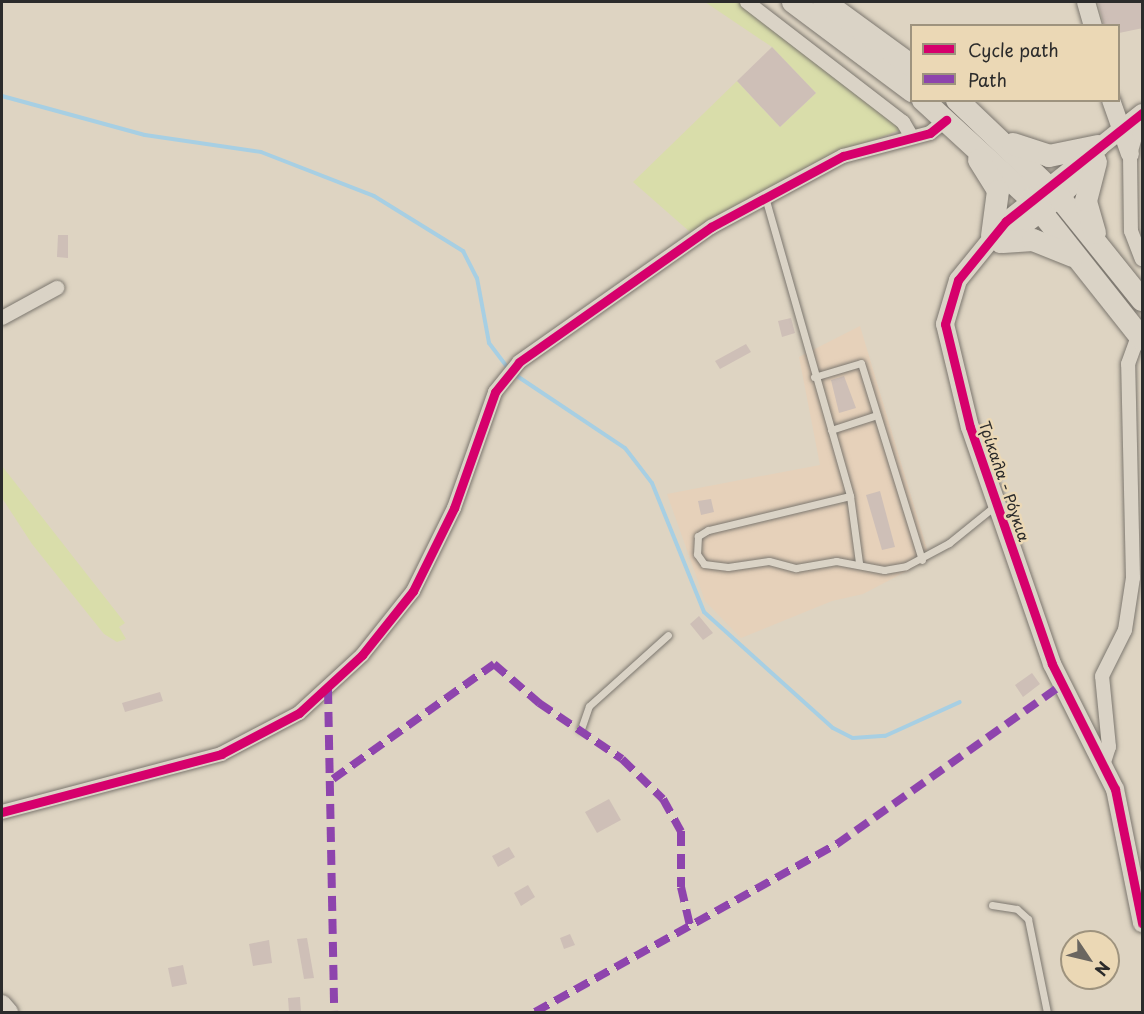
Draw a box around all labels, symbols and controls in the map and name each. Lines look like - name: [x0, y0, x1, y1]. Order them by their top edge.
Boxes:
- legend: [910, 24, 1120, 102]
- text: Cycle path: [968, 36, 1059, 63]
- text: Path: [968, 66, 1007, 93]
- street label: Τρίκαλα - Ρόγκια: [976, 418, 1034, 544]
- north arrow: [1060, 930, 1120, 990]
- text: N: [1090, 957, 1117, 981]

